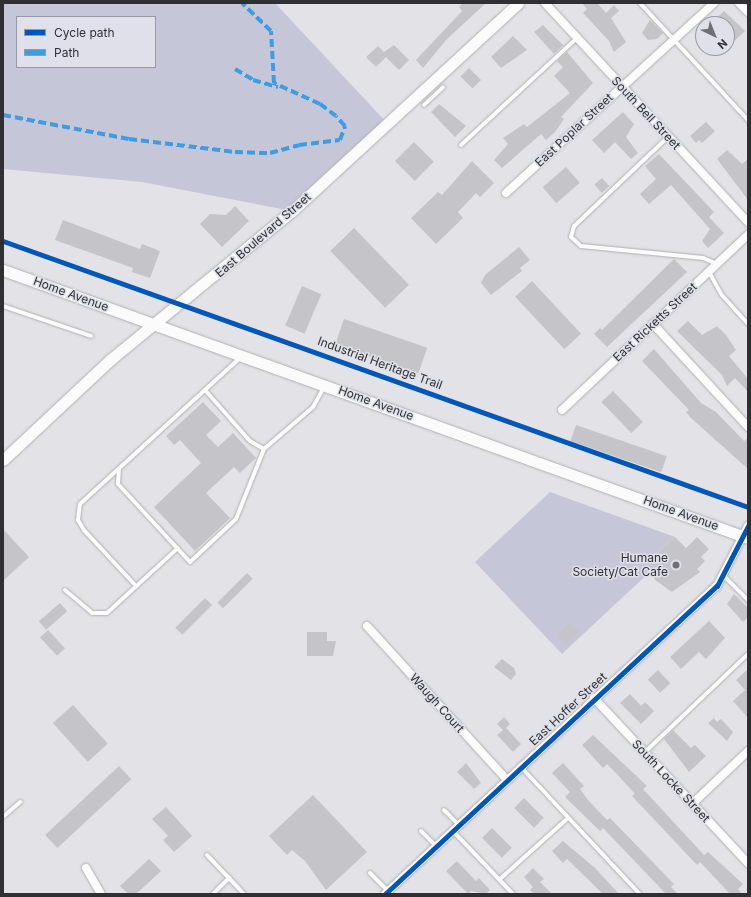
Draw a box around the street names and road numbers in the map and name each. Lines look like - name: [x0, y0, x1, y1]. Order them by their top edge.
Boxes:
- street label: South Bell Street: [609, 74, 683, 152]
- street label: East Poplar Street: [532, 90, 616, 170]
- street label: East Boulevard Street: [212, 190, 314, 280]
- street label: Home Avenue: [31, 274, 111, 314]
- street label: East Ricketts Street: [610, 279, 700, 365]
- street label: Industrial Heritage Trail: [316, 334, 444, 392]
- street label: Home Avenue: [336, 383, 416, 423]
- street label: Home Avenue: [641, 493, 721, 533]
- street label: East Hoffer Street: [526, 669, 610, 749]
- street label: Waugh Court: [407, 670, 467, 736]
- street label: South Locke Street: [629, 737, 713, 825]

